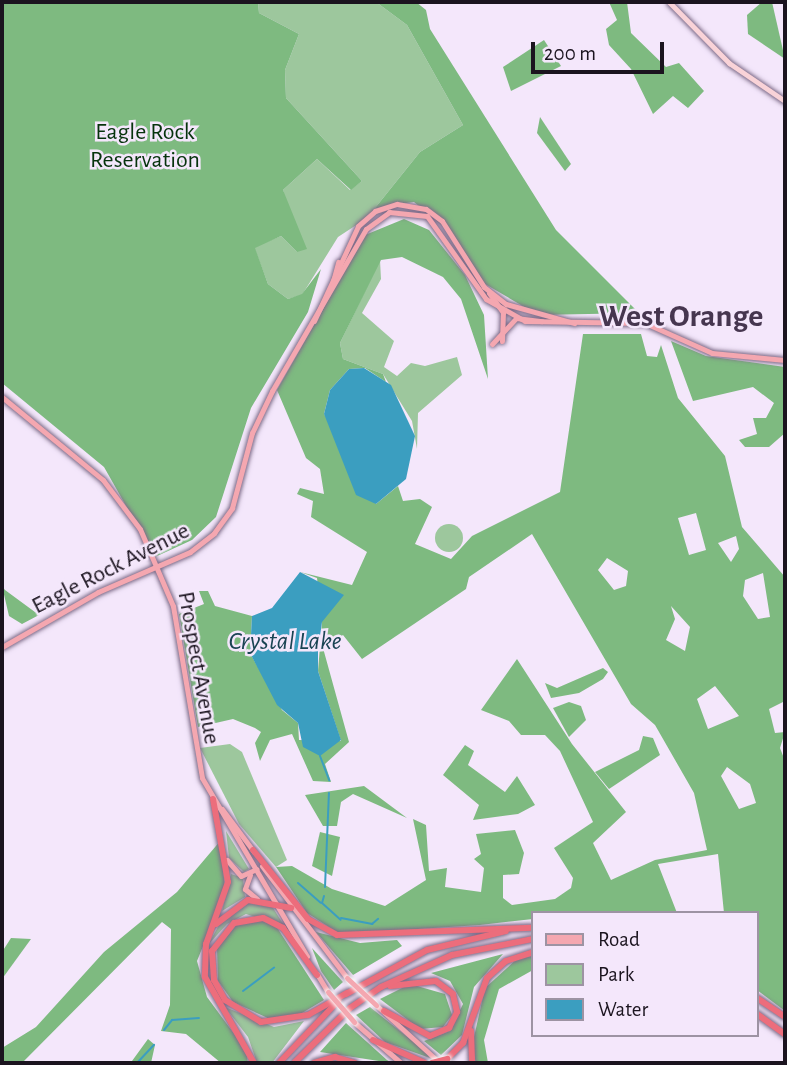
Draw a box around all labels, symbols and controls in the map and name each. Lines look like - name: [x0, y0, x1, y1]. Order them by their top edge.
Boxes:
- scale bar: [535, 28, 668, 72]
- text: 200 m: [544, 43, 596, 64]
- park label: Eagle Rock Reservation: [90, 119, 200, 175]
- district label: West Orange: [599, 297, 763, 335]
- street label: Eagle Rock Avenue: [27, 517, 195, 621]
- street label: Prospect Avenue: [170, 589, 226, 747]
- water label: Crystal Lake: [228, 626, 342, 658]
- legend: [532, 911, 759, 1037]
- text: Road: [598, 929, 640, 950]
- text: Park: [598, 964, 634, 985]
- text: Water: [598, 999, 648, 1020]

